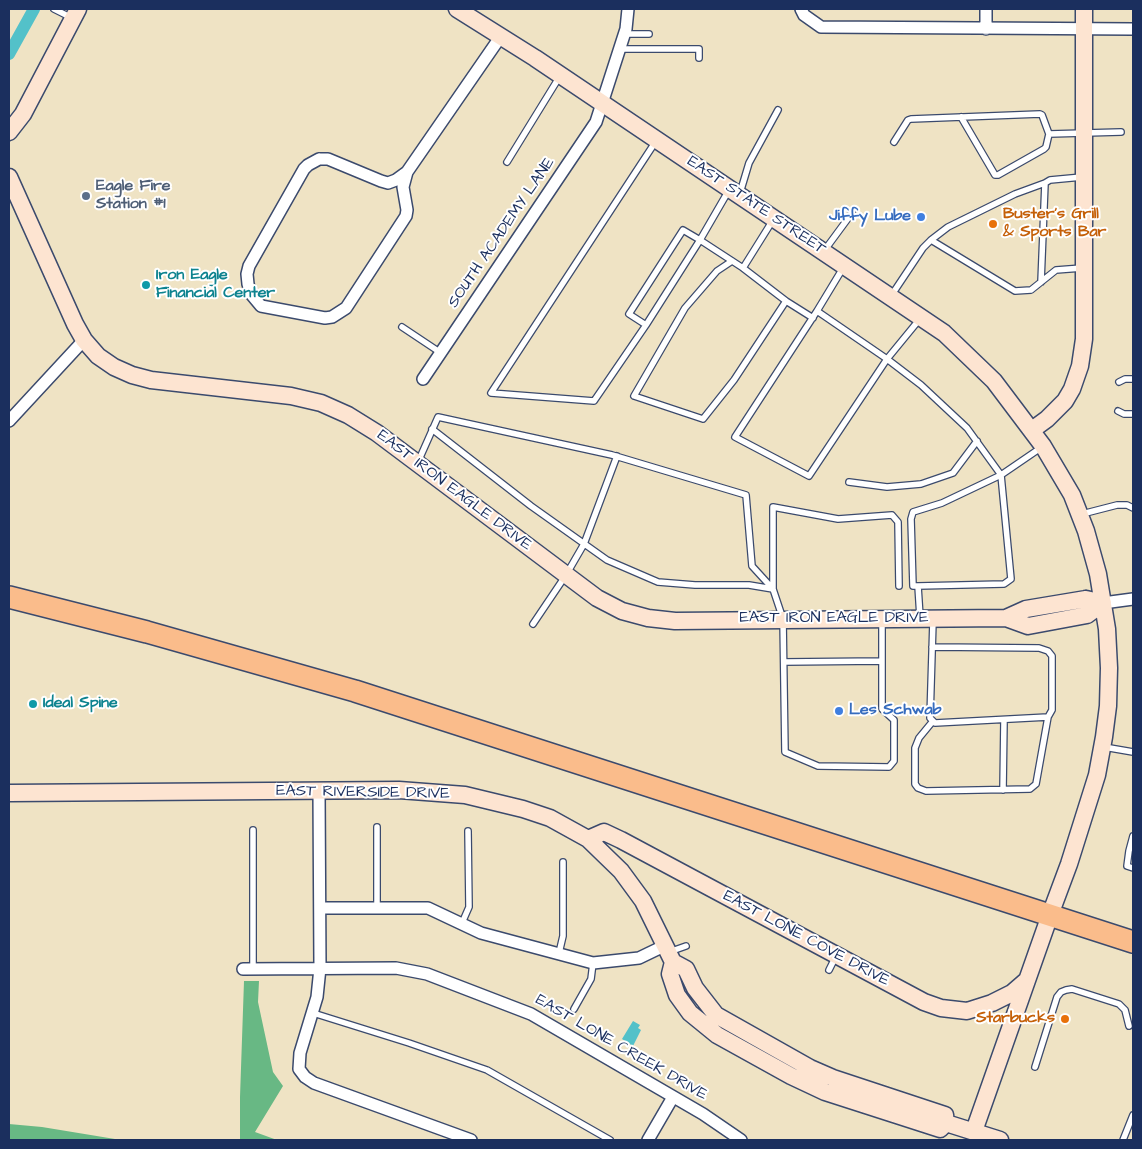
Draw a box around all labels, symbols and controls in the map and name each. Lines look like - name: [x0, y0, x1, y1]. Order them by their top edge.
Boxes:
- street label: EAST STATE STREET: [683, 152, 829, 260]
- street label: SOUTH ACADEMY LANE: [445, 154, 559, 312]
- place label: Eagle Fire Station #1: [96, 177, 170, 215]
- marker: Eagle Fire Station #1: [80, 190, 92, 202]
- place label: Buster's Grill & Sports Bar: [1003, 205, 1106, 243]
- place label: Jiffy Lube: [829, 207, 911, 227]
- marker: Jiffy Lube: [915, 211, 927, 223]
- marker: Buster's Grill & Sports Bar: [987, 218, 999, 230]
- place label: Iron Eagle Financial Center: [156, 266, 275, 304]
- marker: Iron Eagle Financial Center: [140, 279, 152, 291]
- street label: EAST IRON EAGLE DRIVE: [373, 427, 535, 555]
- street label: EAST IRON EAGLE DRIVE: [740, 609, 928, 629]
- place label: Ideal Spine: [43, 694, 118, 714]
- marker: Ideal Spine: [27, 698, 39, 710]
- place label: Les Schwab: [849, 701, 942, 721]
- marker: Les Schwab: [833, 705, 845, 717]
- street label: EAST RIVERSIDE DRIVE: [276, 782, 450, 804]
- street label: EAST LONE COVE DRIVE: [719, 887, 893, 991]
- street label: EAST LONE CREEK DRIVE: [532, 991, 710, 1105]
- place label: Starbucks: [976, 1009, 1055, 1029]
- marker: Starbucks: [1059, 1013, 1071, 1025]

